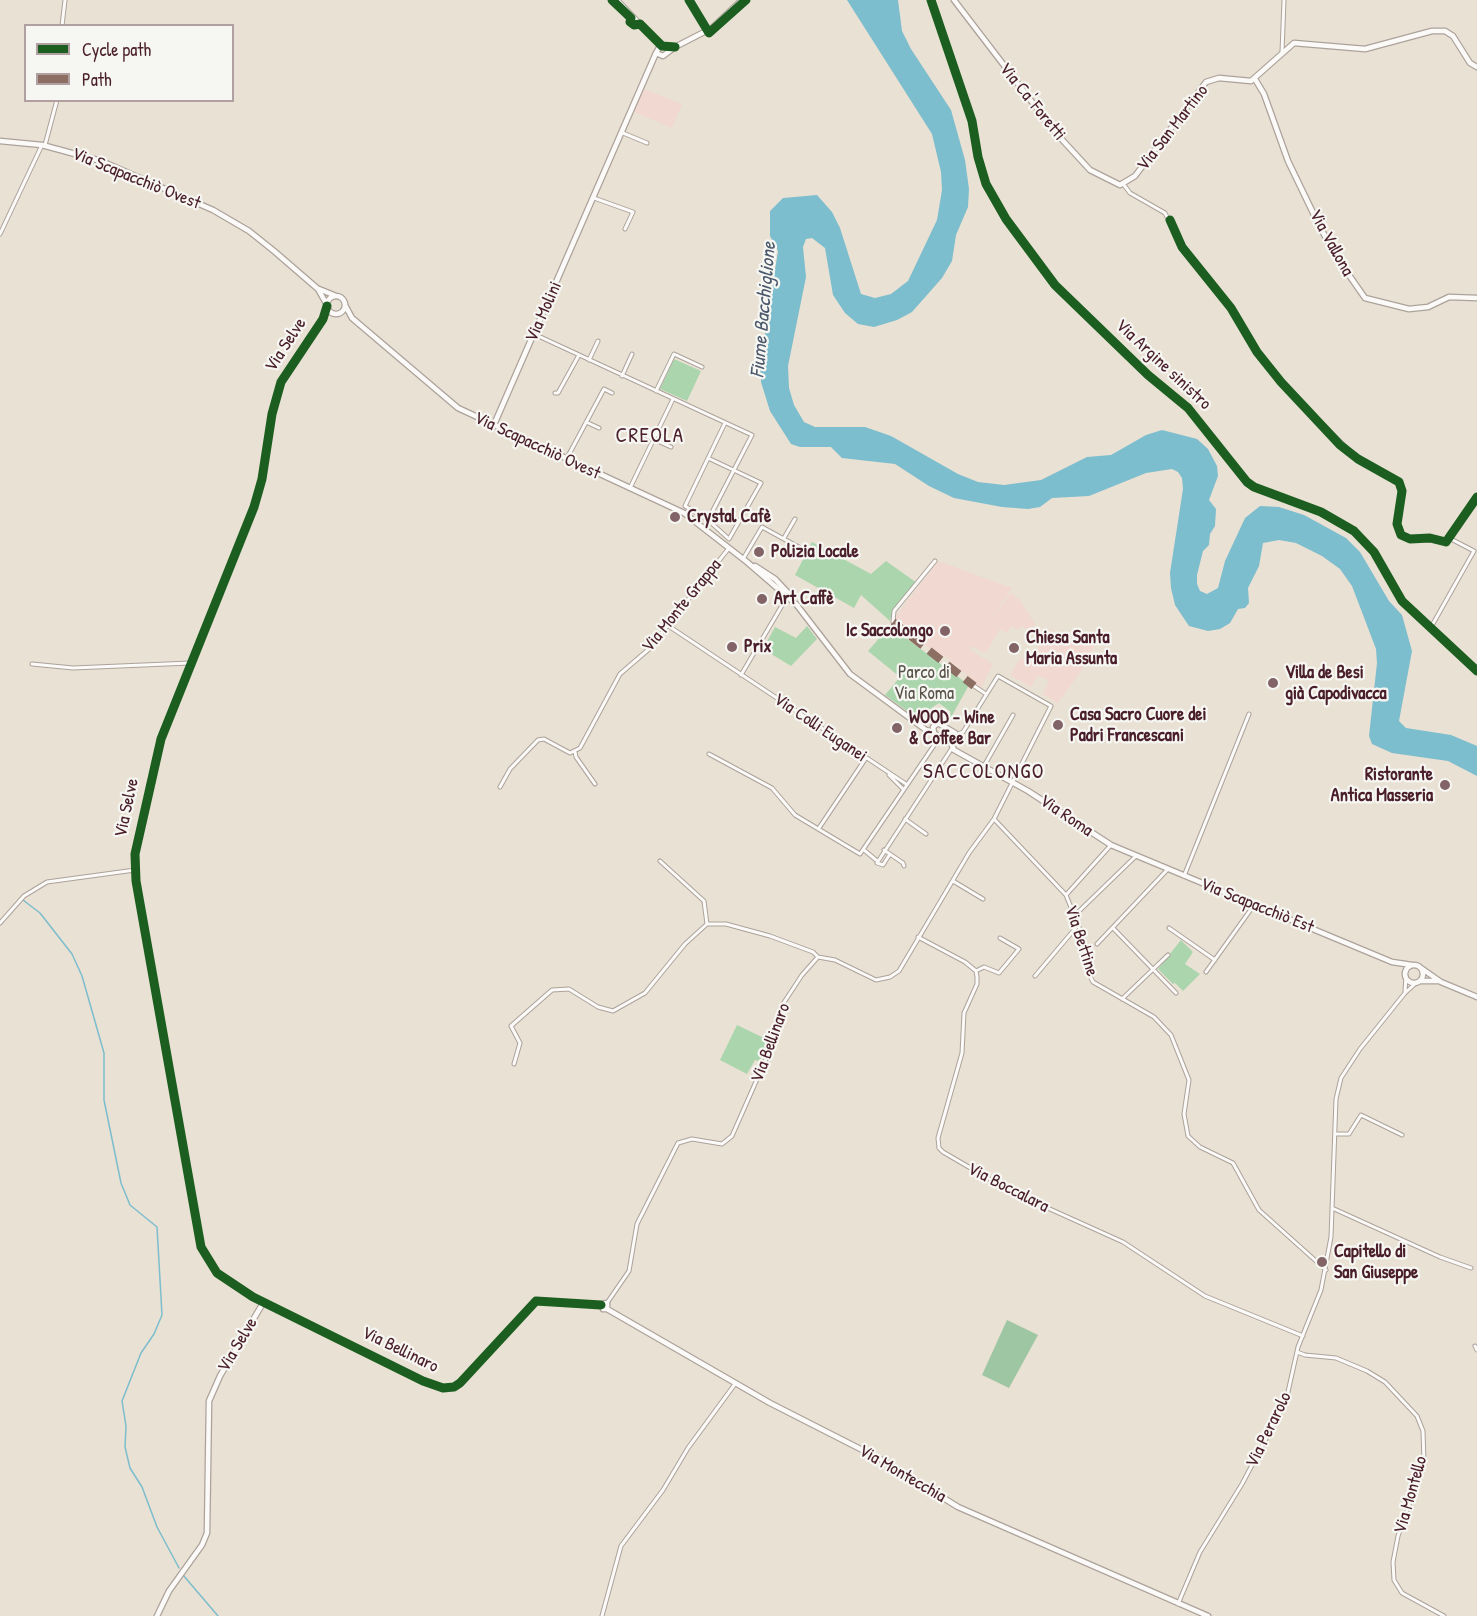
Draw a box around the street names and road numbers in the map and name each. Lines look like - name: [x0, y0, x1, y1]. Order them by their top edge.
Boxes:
- street label: Via Ca' Foretti: [994, 59, 1070, 145]
- street label: Via San Martino: [1133, 81, 1213, 175]
- street label: Via Scapacchiò Ovest: [69, 143, 203, 215]
- street label: Via Vallona: [1304, 206, 1358, 280]
- street label: Via Molini: [521, 278, 567, 346]
- street label: Via Selve: [261, 314, 311, 376]
- street label: Via Argine sinistro: [1111, 315, 1215, 415]
- street label: Via Scapacchiò Ovest: [470, 407, 604, 485]
- street label: Via Monte Grappa: [638, 555, 726, 657]
- street label: Via Colli Euganei: [769, 689, 871, 767]
- street label: Via Selve: [110, 776, 144, 840]
- street label: Via Roma: [1035, 790, 1097, 842]
- street label: Via Scapacchiò Est: [1197, 873, 1317, 939]
- street label: Via Bettine: [1059, 903, 1103, 979]
- street label: Via Bellinaro: [747, 1000, 795, 1086]
- street label: Via Boccalara: [964, 1158, 1052, 1218]
- street label: Via Selve: [213, 1314, 263, 1376]
- street label: Via Bellinaro: [358, 1322, 442, 1378]
- street label: Via Perarolo: [1241, 1389, 1297, 1471]
- street label: Via Montecchia: [854, 1440, 950, 1508]
- street label: Via Montello: [1390, 1454, 1432, 1536]

